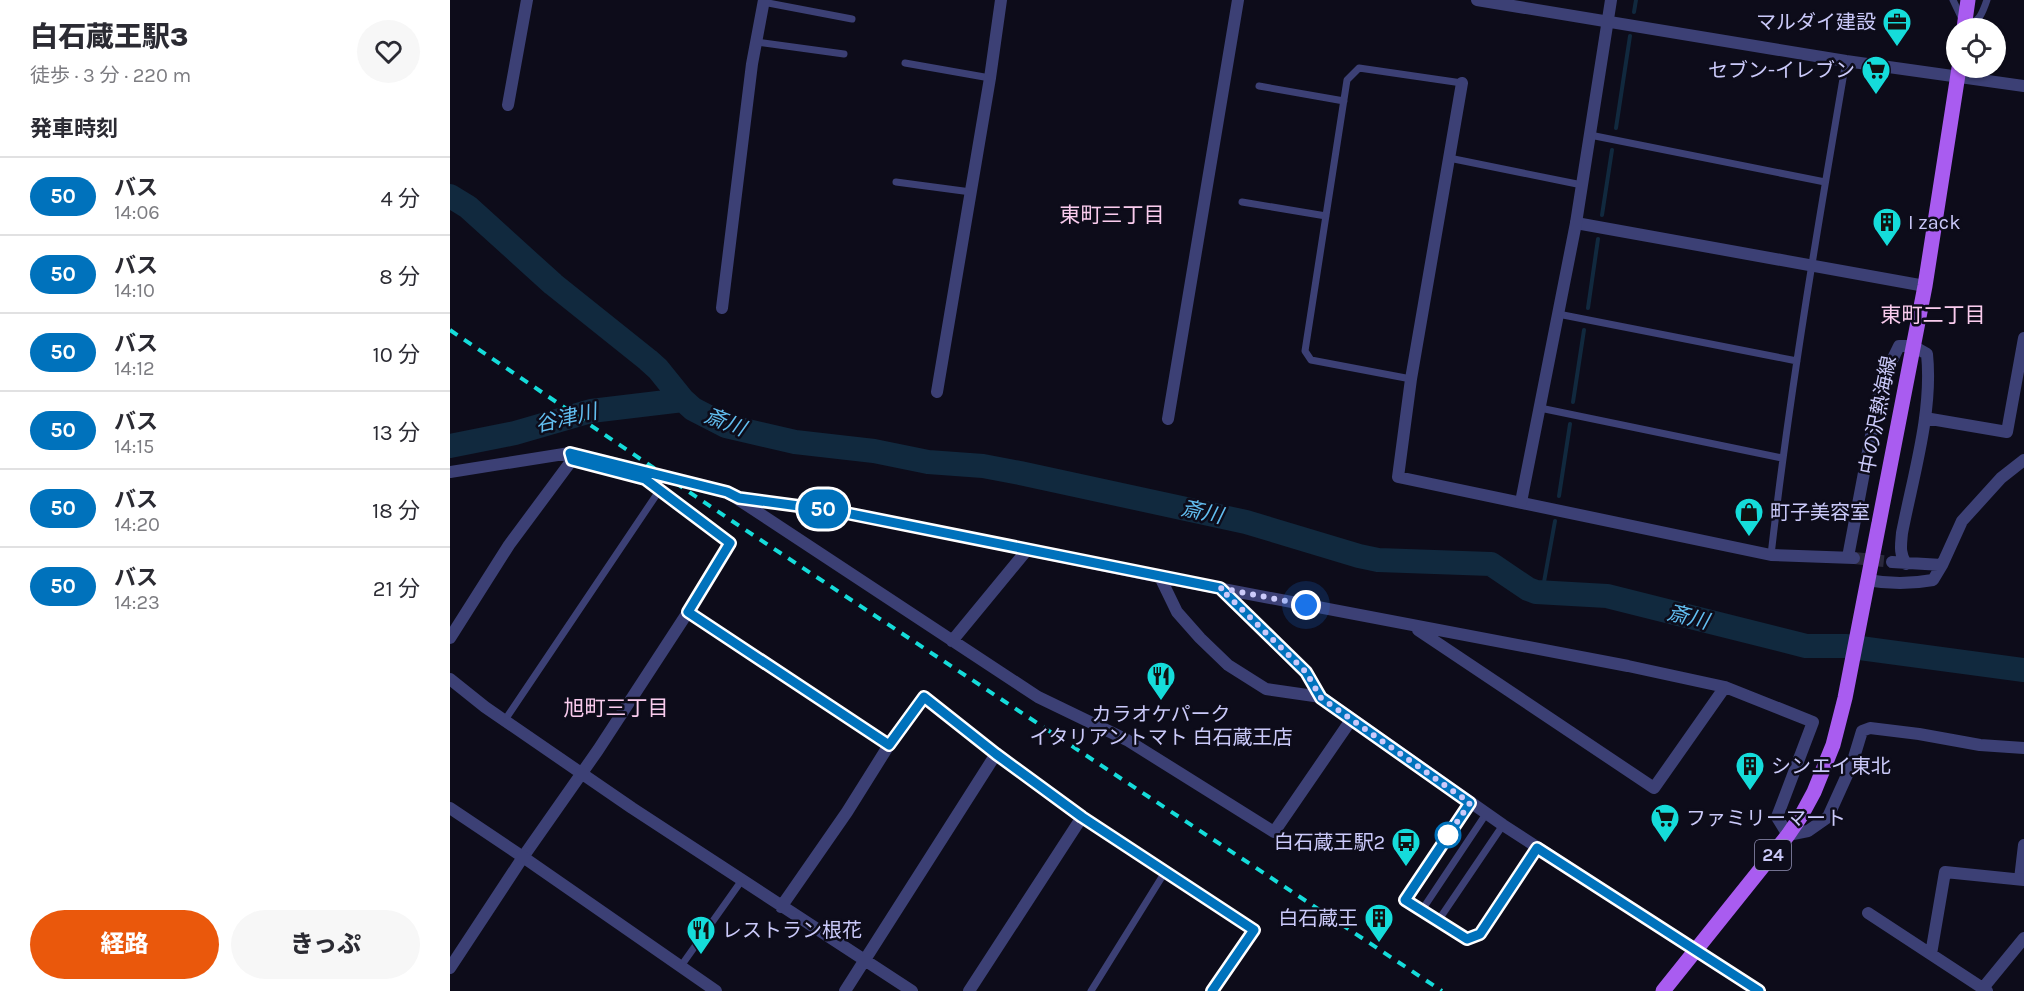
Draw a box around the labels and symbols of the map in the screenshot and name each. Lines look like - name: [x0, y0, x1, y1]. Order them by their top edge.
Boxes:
- office icon: マルダイ建設: [1881, 6, 1913, 48]
- place label: マルダイ建設: [1756, 11, 1876, 34]
- supermarket icon: セブン-イレブン: [1860, 54, 1892, 96]
- place label: セブン-イレブン: [1708, 59, 1855, 82]
- district label: 東町三丁目: [1060, 203, 1165, 227]
- building icon: I zack: [1871, 206, 1903, 248]
- place label: I zack: [1908, 211, 1960, 234]
- district label: 東町二丁目: [1881, 303, 1986, 327]
- street label: 中の沢熱海線: [1855, 354, 1901, 476]
- water label: 谷津川: [533, 399, 601, 437]
- water label: 斎川: [701, 403, 751, 441]
- line badge: 50: [796, 490, 850, 528]
- water label: 斎川: [1179, 496, 1227, 529]
- shop icon: 町子美容室: [1733, 496, 1765, 538]
- place label: 町子美容室: [1770, 501, 1870, 524]
- your location: [1291, 590, 1321, 620]
- water label: 斎川: [1665, 600, 1713, 634]
- restaurant icon: カラオケパーク イタリアントマト 白石蔵王店: [1145, 660, 1177, 702]
- district label: 旭町三丁目: [564, 696, 669, 720]
- place label: カラオケパーク イタリアントマト 白石蔵王店: [1029, 703, 1293, 749]
- building icon: シンエイ東北: [1734, 750, 1766, 792]
- place label: シンエイ東北: [1771, 755, 1891, 778]
- supermarket icon: ファミリーマート: [1649, 802, 1681, 844]
- place label: ファミリーマート: [1686, 807, 1846, 830]
- unlabelled marker: [1435, 822, 1461, 848]
- bus stop icon: 白石蔵王駅2: [1390, 826, 1422, 868]
- place label: 白石蔵王駅2: [1273, 831, 1385, 854]
- road number: 24: [1755, 840, 1791, 870]
- building icon: 白石蔵王: [1363, 902, 1395, 944]
- place label: 白石蔵王: [1278, 907, 1358, 930]
- restaurant icon: レストラン根花: [685, 914, 717, 956]
- place label: レストラン根花: [722, 919, 862, 942]

